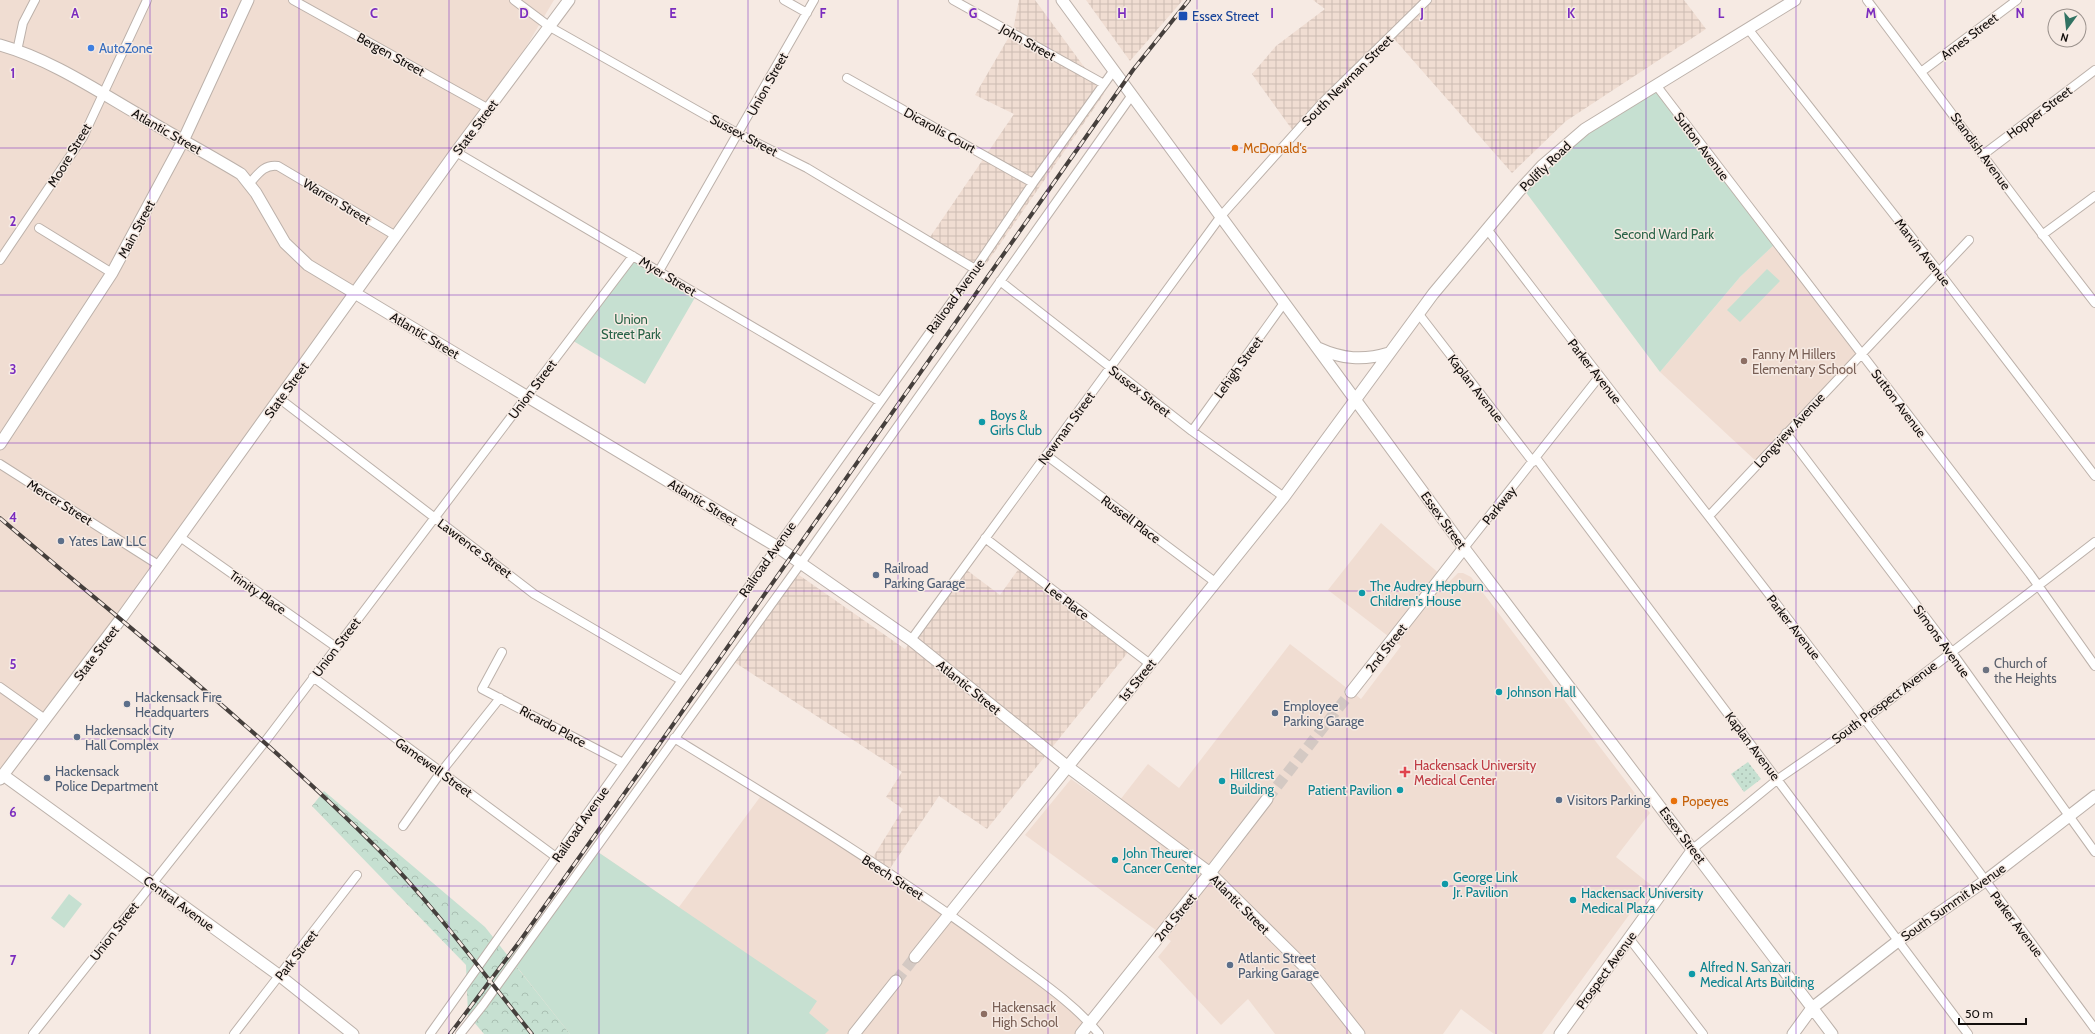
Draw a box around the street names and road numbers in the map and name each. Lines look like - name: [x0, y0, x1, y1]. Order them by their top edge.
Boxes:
- street label: Ames Street: [1937, 9, 2001, 63]
- street label: John Street: [997, 20, 1059, 64]
- street label: Bergen Street: [354, 29, 428, 80]
- street label: South Newman Street: [1298, 31, 1396, 129]
- street label: Union Street: [743, 49, 791, 118]
- street label: Hopper Street: [2003, 82, 2075, 142]
- street label: State Street: [449, 96, 501, 158]
- street label: Dicarolis Court: [901, 104, 979, 157]
- street label: Atlantic Street: [129, 105, 205, 158]
- street label: Sutton Avenue: [1671, 109, 1733, 184]
- street label: Standish Avenue: [1948, 109, 2015, 193]
- street label: Sussex Street: [707, 111, 781, 160]
- street label: Moore Street: [44, 120, 95, 190]
- street label: Polifly Road: [1516, 138, 1574, 194]
- street label: Warren Street: [300, 174, 374, 228]
- street label: Main Street: [114, 197, 158, 261]
- street label: Marvin Avenue: [1892, 215, 1955, 289]
- street label: Myer Street: [637, 253, 700, 300]
- street label: Railroad Avenue: [923, 255, 988, 337]
- street label: Atlantic Street: [387, 308, 463, 362]
- street label: Lehigh Street: [1210, 332, 1266, 401]
- street label: Parker Avenue: [1565, 335, 1626, 407]
- street label: Kaplan Avenue: [1445, 351, 1508, 425]
- street label: Union Street: [505, 356, 560, 422]
- street label: State Street: [260, 358, 312, 421]
- street label: Sussex Street: [1106, 362, 1175, 421]
- street label: Sutton Avenue: [1868, 366, 1930, 441]
- street label: Newman Street: [1034, 388, 1098, 468]
- street label: Longview Avenue: [1750, 389, 1828, 471]
- street label: Atlantic Street: [665, 475, 741, 529]
- street label: Mercer Street: [24, 476, 96, 529]
- street label: Parkway: [1479, 482, 1520, 528]
- street label: Essex Street: [1418, 488, 1471, 552]
- street label: Russell Place: [1098, 492, 1164, 547]
- street label: Lawrence Street: [435, 515, 516, 581]
- street label: Railroad Avenue: [735, 518, 799, 600]
- street label: Trinity Place: [227, 567, 290, 618]
- street label: Lee Place: [1042, 579, 1093, 623]
- street label: Parker Avenue: [1764, 591, 1825, 663]
- street label: Simons Avenue: [1910, 602, 1974, 681]
- street label: Union Street: [309, 614, 364, 680]
- street label: 2nd Street: [1362, 620, 1410, 676]
- street label: State Street: [70, 622, 122, 684]
- street label: 1st Street: [1115, 655, 1159, 705]
- street label: Atlantic Street: [934, 656, 1005, 718]
- street label: South Prospect Avenue: [1828, 657, 1940, 747]
- street label: Ricardo Place: [517, 702, 589, 750]
- street label: Kaplan Avenue: [1722, 709, 1784, 784]
- street label: Gamewell Street: [392, 734, 476, 801]
- street label: Railroad Avenue: [548, 783, 612, 865]
- street label: Essex Street: [1656, 803, 1710, 867]
- street label: Beech Street: [859, 851, 927, 903]
- street label: South Summit Avenue: [1897, 860, 2009, 944]
- street label: Atlantic Street: [1207, 871, 1274, 938]
- street label: Central Avenue: [141, 872, 218, 934]
- street label: Parker Avenue: [1987, 888, 2047, 960]
- street label: 2nd Street: [1151, 889, 1200, 944]
- street label: Union Street: [86, 898, 142, 963]
- street label: Park Street: [271, 926, 321, 983]
- street label: Prospect Avenue: [1572, 928, 1640, 1012]

